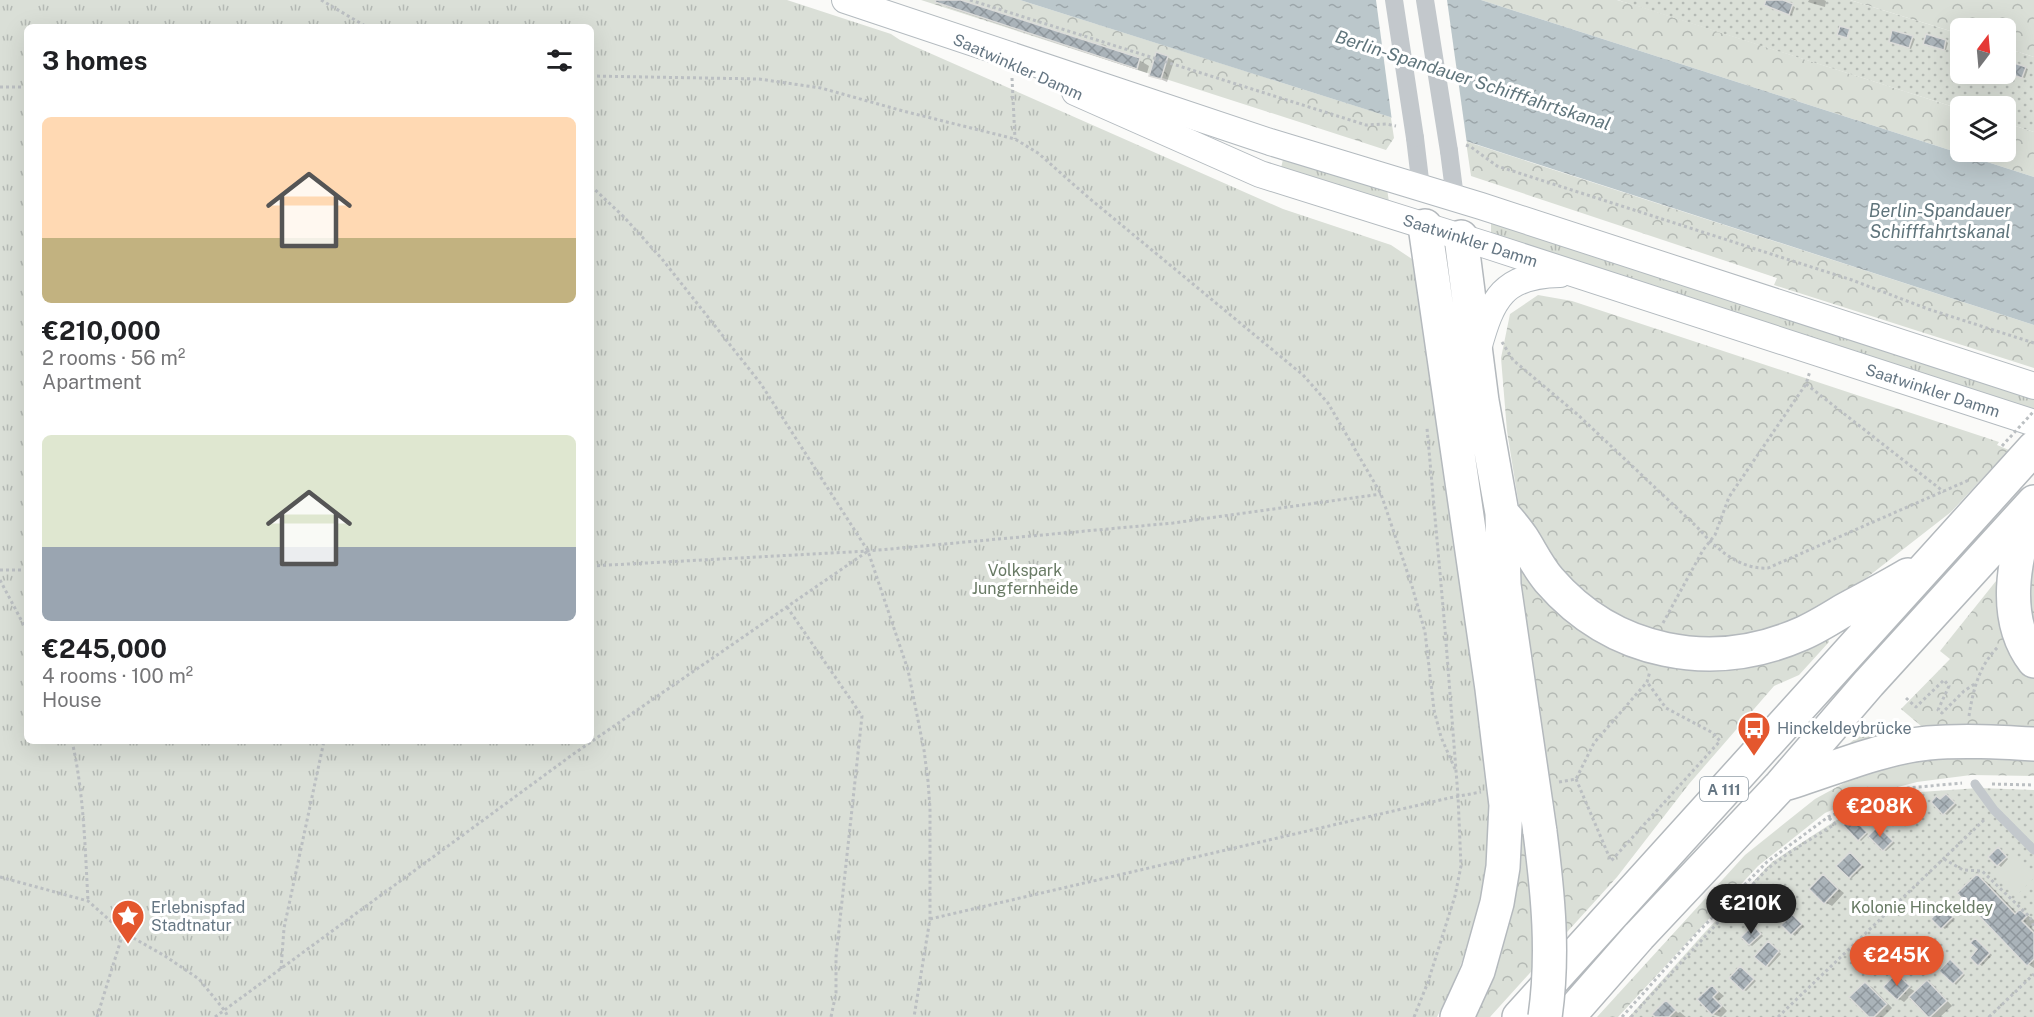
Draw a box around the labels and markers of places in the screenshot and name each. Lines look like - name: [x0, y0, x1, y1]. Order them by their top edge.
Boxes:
- bus stop icon: Hinckeldeybrücke: [1736, 710, 1772, 757]
- place label: Hinckeldeybrücke: [1777, 719, 1912, 738]
- pin: €208K: [1838, 787, 1922, 838]
- pin: €210K: [1709, 884, 1793, 935]
- place icon: Erlebnispfad Stadtnatur: [110, 898, 146, 945]
- place label: Erlebnispfad Stadtnatur: [151, 898, 245, 935]
- pin: €245K: [1855, 936, 1939, 987]

